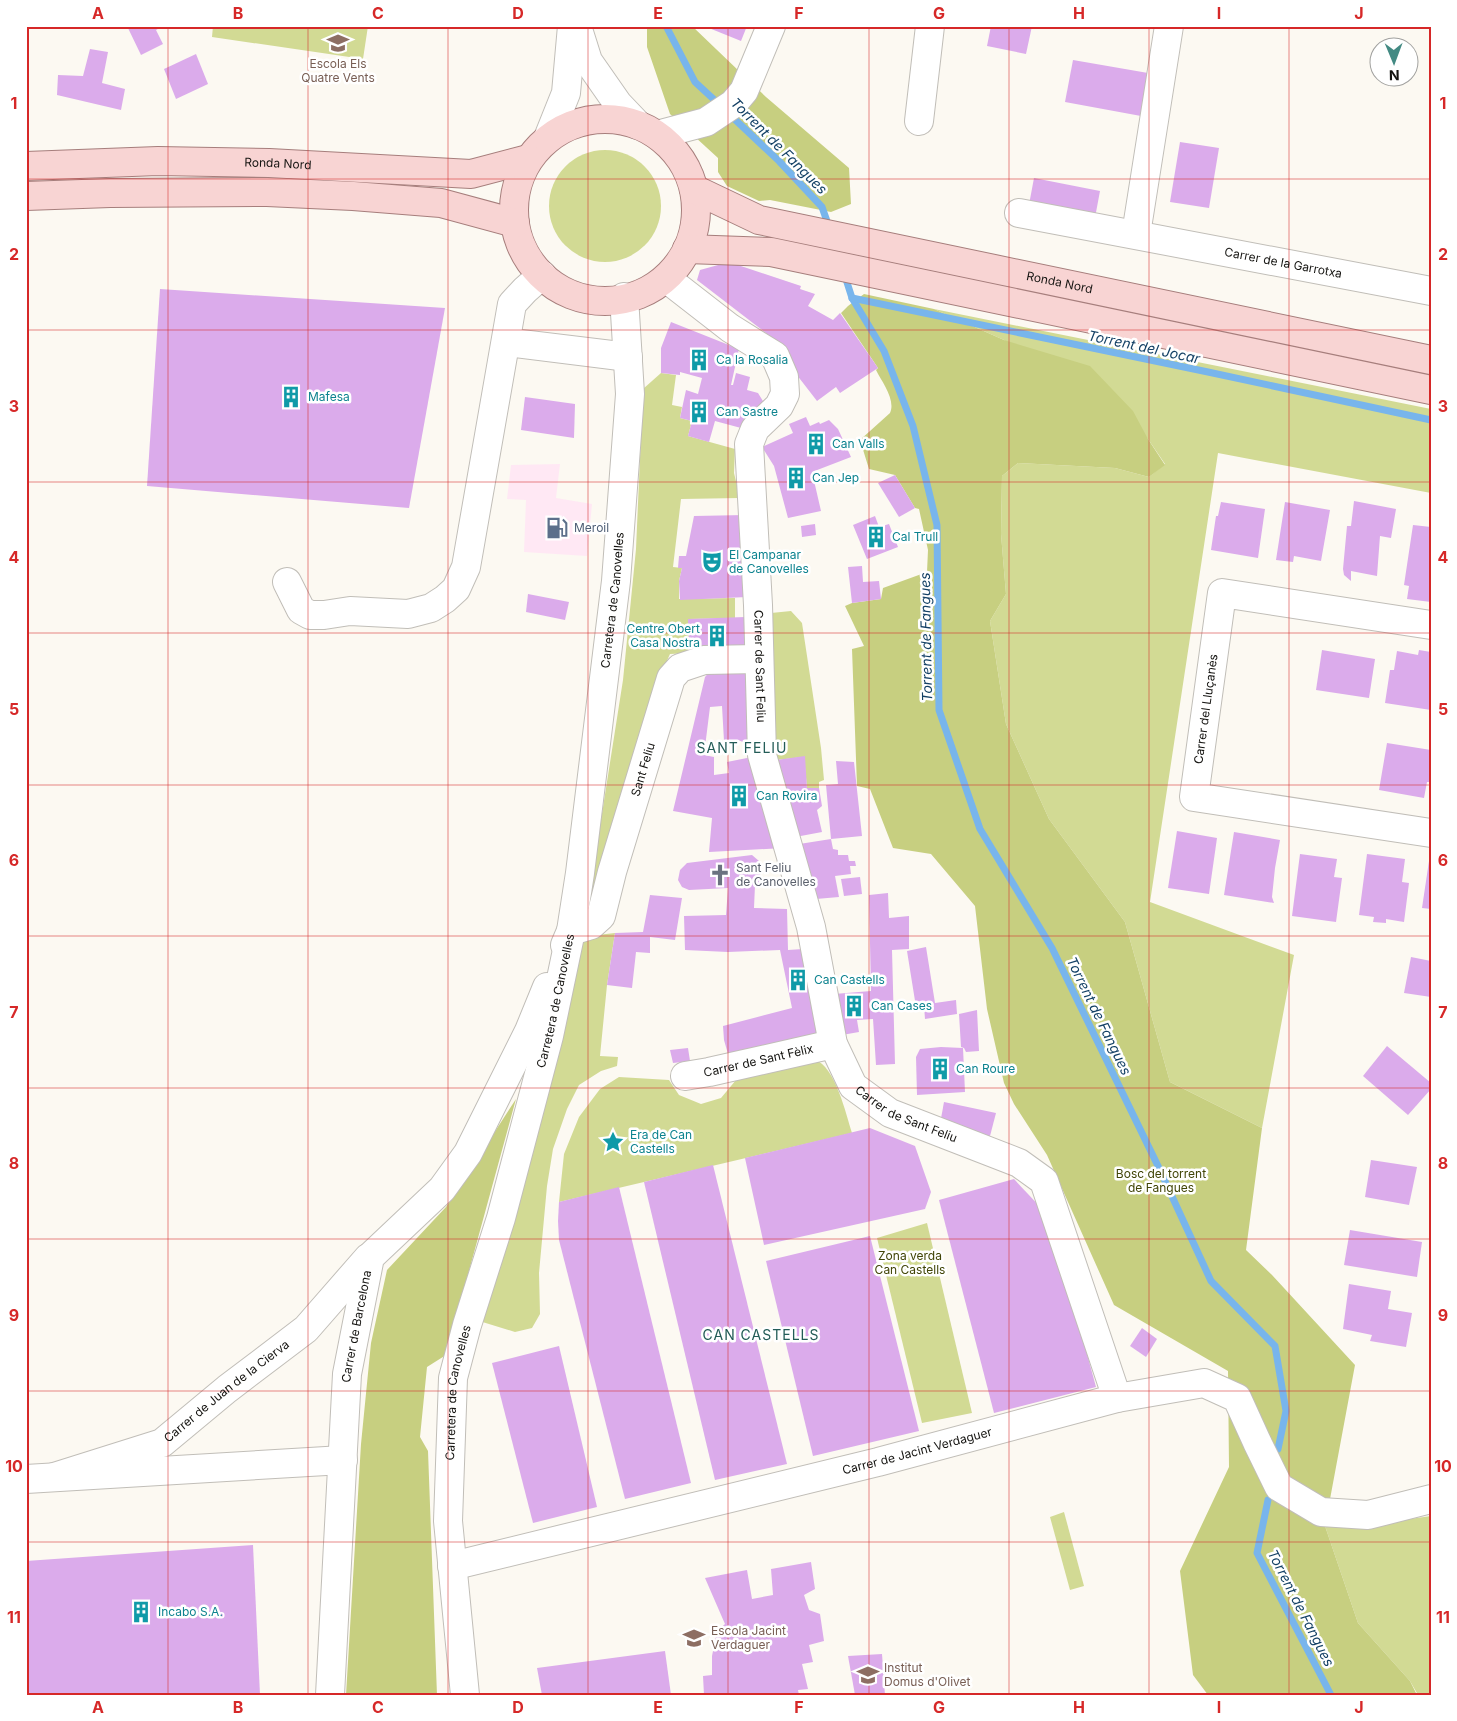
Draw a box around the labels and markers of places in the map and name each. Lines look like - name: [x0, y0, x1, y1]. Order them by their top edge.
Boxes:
- school or university icon: Escola Els Quatre Vents: [325, 30, 351, 56]
- place label: Escola Els Quatre Vents: [301, 56, 375, 85]
- building icon: Ca la Rosalia: [686, 347, 712, 373]
- place label: Ca la Rosalia: [716, 352, 788, 367]
- building icon: Mafesa: [278, 384, 304, 410]
- place label: Mafesa: [308, 389, 350, 404]
- building icon: Can Sastre: [686, 399, 712, 425]
- place label: Can Sastre: [716, 404, 778, 419]
- building icon: Can Valls: [803, 431, 829, 457]
- place label: Can Valls: [832, 436, 885, 451]
- building icon: Can Jep: [783, 465, 809, 491]
- place label: Can Jep: [812, 470, 859, 485]
- fuel station icon: Meroil: [544, 515, 570, 541]
- place label: Meroil: [574, 520, 609, 535]
- building icon: Cal Trull: [863, 524, 889, 550]
- place label: Cal Trull: [892, 529, 938, 544]
- place label: El Campanar de Canovelles: [729, 547, 809, 576]
- theatre icon: El Campanar de Canovelles: [699, 549, 725, 575]
- place label: Centre Obert Casa Nostra: [626, 621, 700, 650]
- building icon: Centre Obert Casa Nostra: [704, 623, 730, 649]
- building icon: Can Rovira: [726, 783, 752, 809]
- place label: Can Rovira: [756, 788, 817, 803]
- place label: Sant Feliu de Canovelles: [736, 860, 816, 889]
- church icon: Sant Feliu de Canovelles: [707, 862, 733, 888]
- building icon: Can Castells: [785, 967, 811, 993]
- place label: Can Castells: [814, 972, 885, 987]
- building icon: Can Cases: [841, 993, 867, 1019]
- place label: Can Cases: [871, 998, 932, 1013]
- building icon: Can Roure: [927, 1056, 953, 1082]
- place label: Can Roure: [956, 1061, 1015, 1076]
- place label: Era de Can Castells: [630, 1127, 692, 1156]
- place icon: Era de Can Castells: [600, 1129, 626, 1155]
- building icon: Incabo S.A.: [128, 1599, 154, 1625]
- place label: Incabo S.A.: [158, 1604, 223, 1619]
- place label: Escola Jacint Verdaguer: [711, 1623, 786, 1652]
- school or university icon: Escola Jacint Verdaguer: [681, 1625, 707, 1651]
- place label: Institut Domus d'Olivet: [884, 1660, 971, 1689]
- school or university icon: Institut Domus d'Olivet: [855, 1662, 881, 1688]

